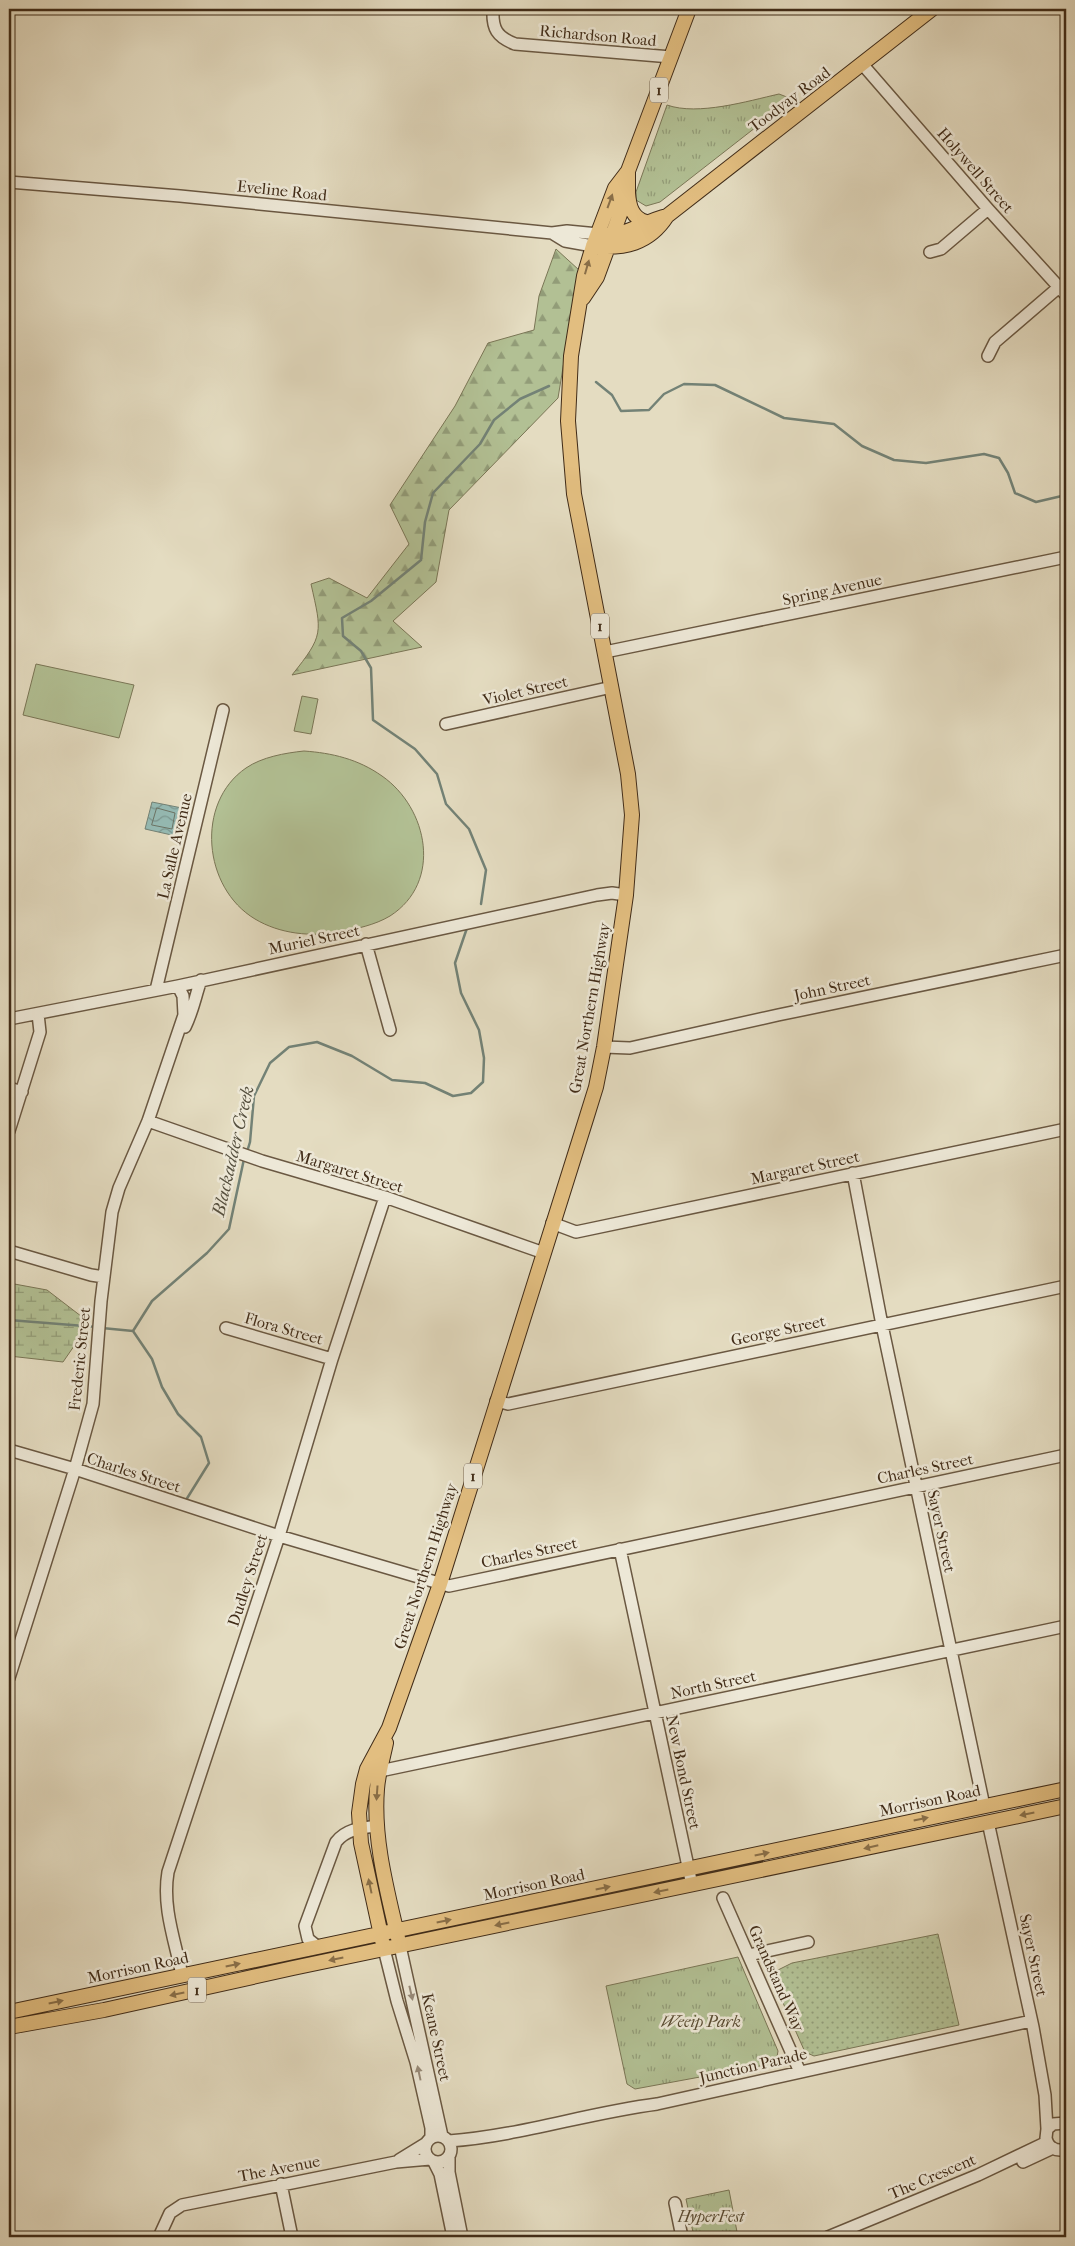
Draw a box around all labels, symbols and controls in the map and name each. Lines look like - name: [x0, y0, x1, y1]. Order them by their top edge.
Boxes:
- street label: Richardson Road: [539, 21, 657, 50]
- street label: Toodyay Road: [745, 62, 834, 136]
- road number: 1: [650, 78, 668, 102]
- street label: Holywell Street: [933, 124, 1018, 217]
- street label: Eveline Road: [236, 176, 328, 205]
- one-way arrow: [606, 193, 614, 208]
- one-way arrow: [583, 259, 591, 274]
- street label: Spring Avenue: [781, 570, 884, 609]
- road number: 1: [591, 614, 609, 638]
- street label: Violet Street: [480, 671, 570, 710]
- street label: La Salle Avenue: [153, 791, 196, 901]
- street label: Muriel Street: [267, 920, 362, 958]
- street label: Great Northern Highway: [565, 921, 614, 1095]
- street label: John Street: [790, 970, 872, 1005]
- water label: Blackadder Creek: [208, 1084, 259, 1219]
- street label: Margaret Street: [294, 1146, 406, 1197]
- street label: Margaret Street: [749, 1147, 862, 1188]
- street label: Frederic Street: [65, 1306, 94, 1412]
- street label: Flora Street: [242, 1308, 326, 1349]
- street label: George Street: [729, 1311, 827, 1350]
- street label: Charles Street: [84, 1448, 183, 1497]
- street label: Charles Street: [875, 1449, 975, 1488]
- road number: 1: [464, 1464, 482, 1488]
- street label: Great Northern Highway: [390, 1480, 461, 1651]
- street label: Sayer Street: [923, 1488, 960, 1574]
- street label: Dudley Street: [224, 1531, 271, 1629]
- street label: Charles Street: [479, 1533, 579, 1572]
- street label: North Street: [669, 1666, 758, 1703]
- street label: New Bond Street: [662, 1713, 705, 1832]
- street label: Morrison Road: [878, 1780, 983, 1820]
- one-way arrow: [373, 1785, 381, 1801]
- one-way arrow: [1019, 1811, 1035, 1819]
- one-way arrow: [914, 1815, 930, 1823]
- one-way arrow: [864, 1843, 879, 1851]
- one-way arrow: [755, 1850, 770, 1858]
- street label: Morrison Road: [482, 1864, 587, 1904]
- one-way arrow: [366, 1879, 374, 1894]
- one-way arrow: [596, 1884, 611, 1892]
- one-way arrow: [653, 1887, 669, 1895]
- street label: Sayer Street: [1015, 1912, 1052, 1998]
- one-way arrow: [437, 1917, 452, 1925]
- one-way arrow: [494, 1920, 510, 1928]
- street label: Grandstand Way: [745, 1922, 809, 2035]
- street label: Morrison Road: [86, 1947, 191, 1987]
- one-way arrow: [329, 1955, 344, 1963]
- one-way arrow: [225, 1961, 240, 1969]
- road number: 1: [188, 1978, 206, 2002]
- one-way arrow: [407, 1986, 415, 2001]
- one-way arrow: [170, 1990, 185, 1998]
- street label: Keane Street: [418, 1991, 455, 2083]
- one-way arrow: [49, 1998, 64, 2006]
- park label: Weeip Park: [661, 2012, 741, 2031]
- street label: Junction Parade: [696, 2044, 809, 2088]
- one-way arrow: [415, 2065, 423, 2081]
- street label: The Crescent: [886, 2150, 979, 2203]
- street label: The Avenue: [237, 2151, 322, 2186]
- park label: HyperFest: [677, 2207, 745, 2226]

